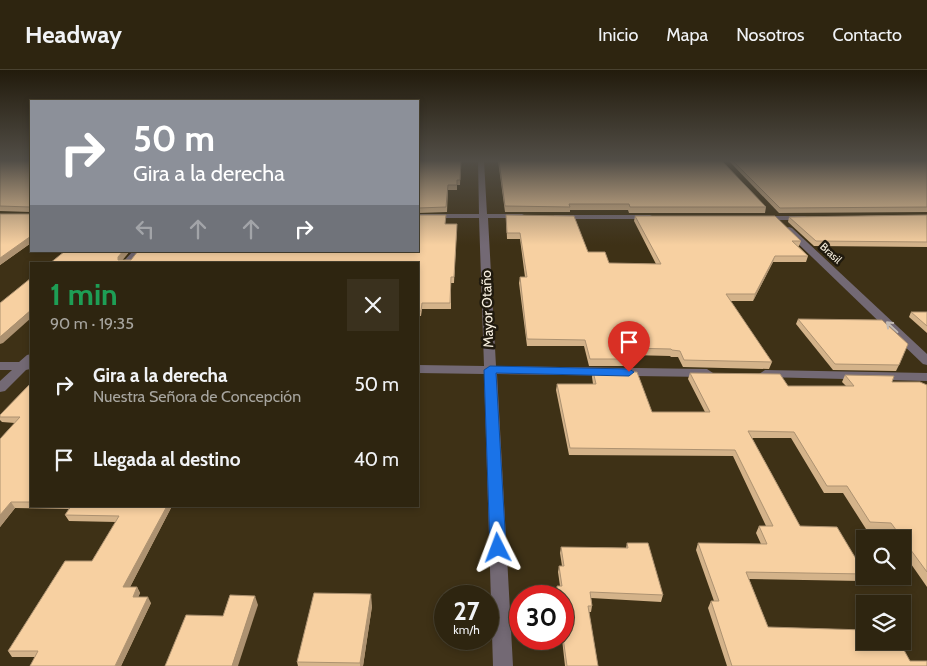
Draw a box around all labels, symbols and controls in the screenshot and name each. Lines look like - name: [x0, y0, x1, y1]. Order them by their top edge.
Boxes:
- text: Headway: [25, 20, 122, 49]
- text: Inicio: [598, 24, 638, 46]
- text: Mapa: [666, 24, 708, 46]
- text: Nosotros: [736, 24, 805, 46]
- text: Contacto: [833, 24, 902, 46]
- text: 50 m: [133, 117, 215, 160]
- icon: right: [50, 120, 115, 185]
- text: Gira a la derecha: [133, 160, 285, 187]
- icon: left: [131, 215, 159, 243]
- icon: ahead: [184, 215, 212, 243]
- icon: ahead: [237, 215, 265, 243]
- icon: right: [290, 215, 318, 243]
- street label: Brasil: [817, 239, 845, 267]
- street label: Mayor Otaño: [477, 270, 497, 348]
- text: 1 min: [50, 276, 118, 313]
- button: close: [347, 279, 399, 331]
- text: 90 m · 19:35: [50, 314, 134, 333]
- pin: [608, 321, 650, 372]
- one-way arrow: [885, 321, 898, 333]
- icon: arrive: [615, 328, 643, 356]
- text: Gira a la derecha: [93, 364, 228, 387]
- icon: right: [50, 371, 78, 399]
- text: 50 m: [355, 373, 399, 396]
- text: Nuestra Señora de Concepción: [93, 387, 301, 406]
- icon: arrive: [50, 446, 78, 474]
- text: Llegada al destino: [93, 448, 240, 471]
- text: 40 m: [354, 448, 399, 471]
- position arrow: [471, 521, 523, 573]
- map controls: [856, 530, 911, 650]
- button: search: [856, 530, 911, 585]
- speed limit sign: 30: [509, 585, 574, 650]
- button: layers: [856, 595, 911, 650]
- text: 27: [454, 596, 479, 626]
- text: km/h: [453, 622, 480, 637]

